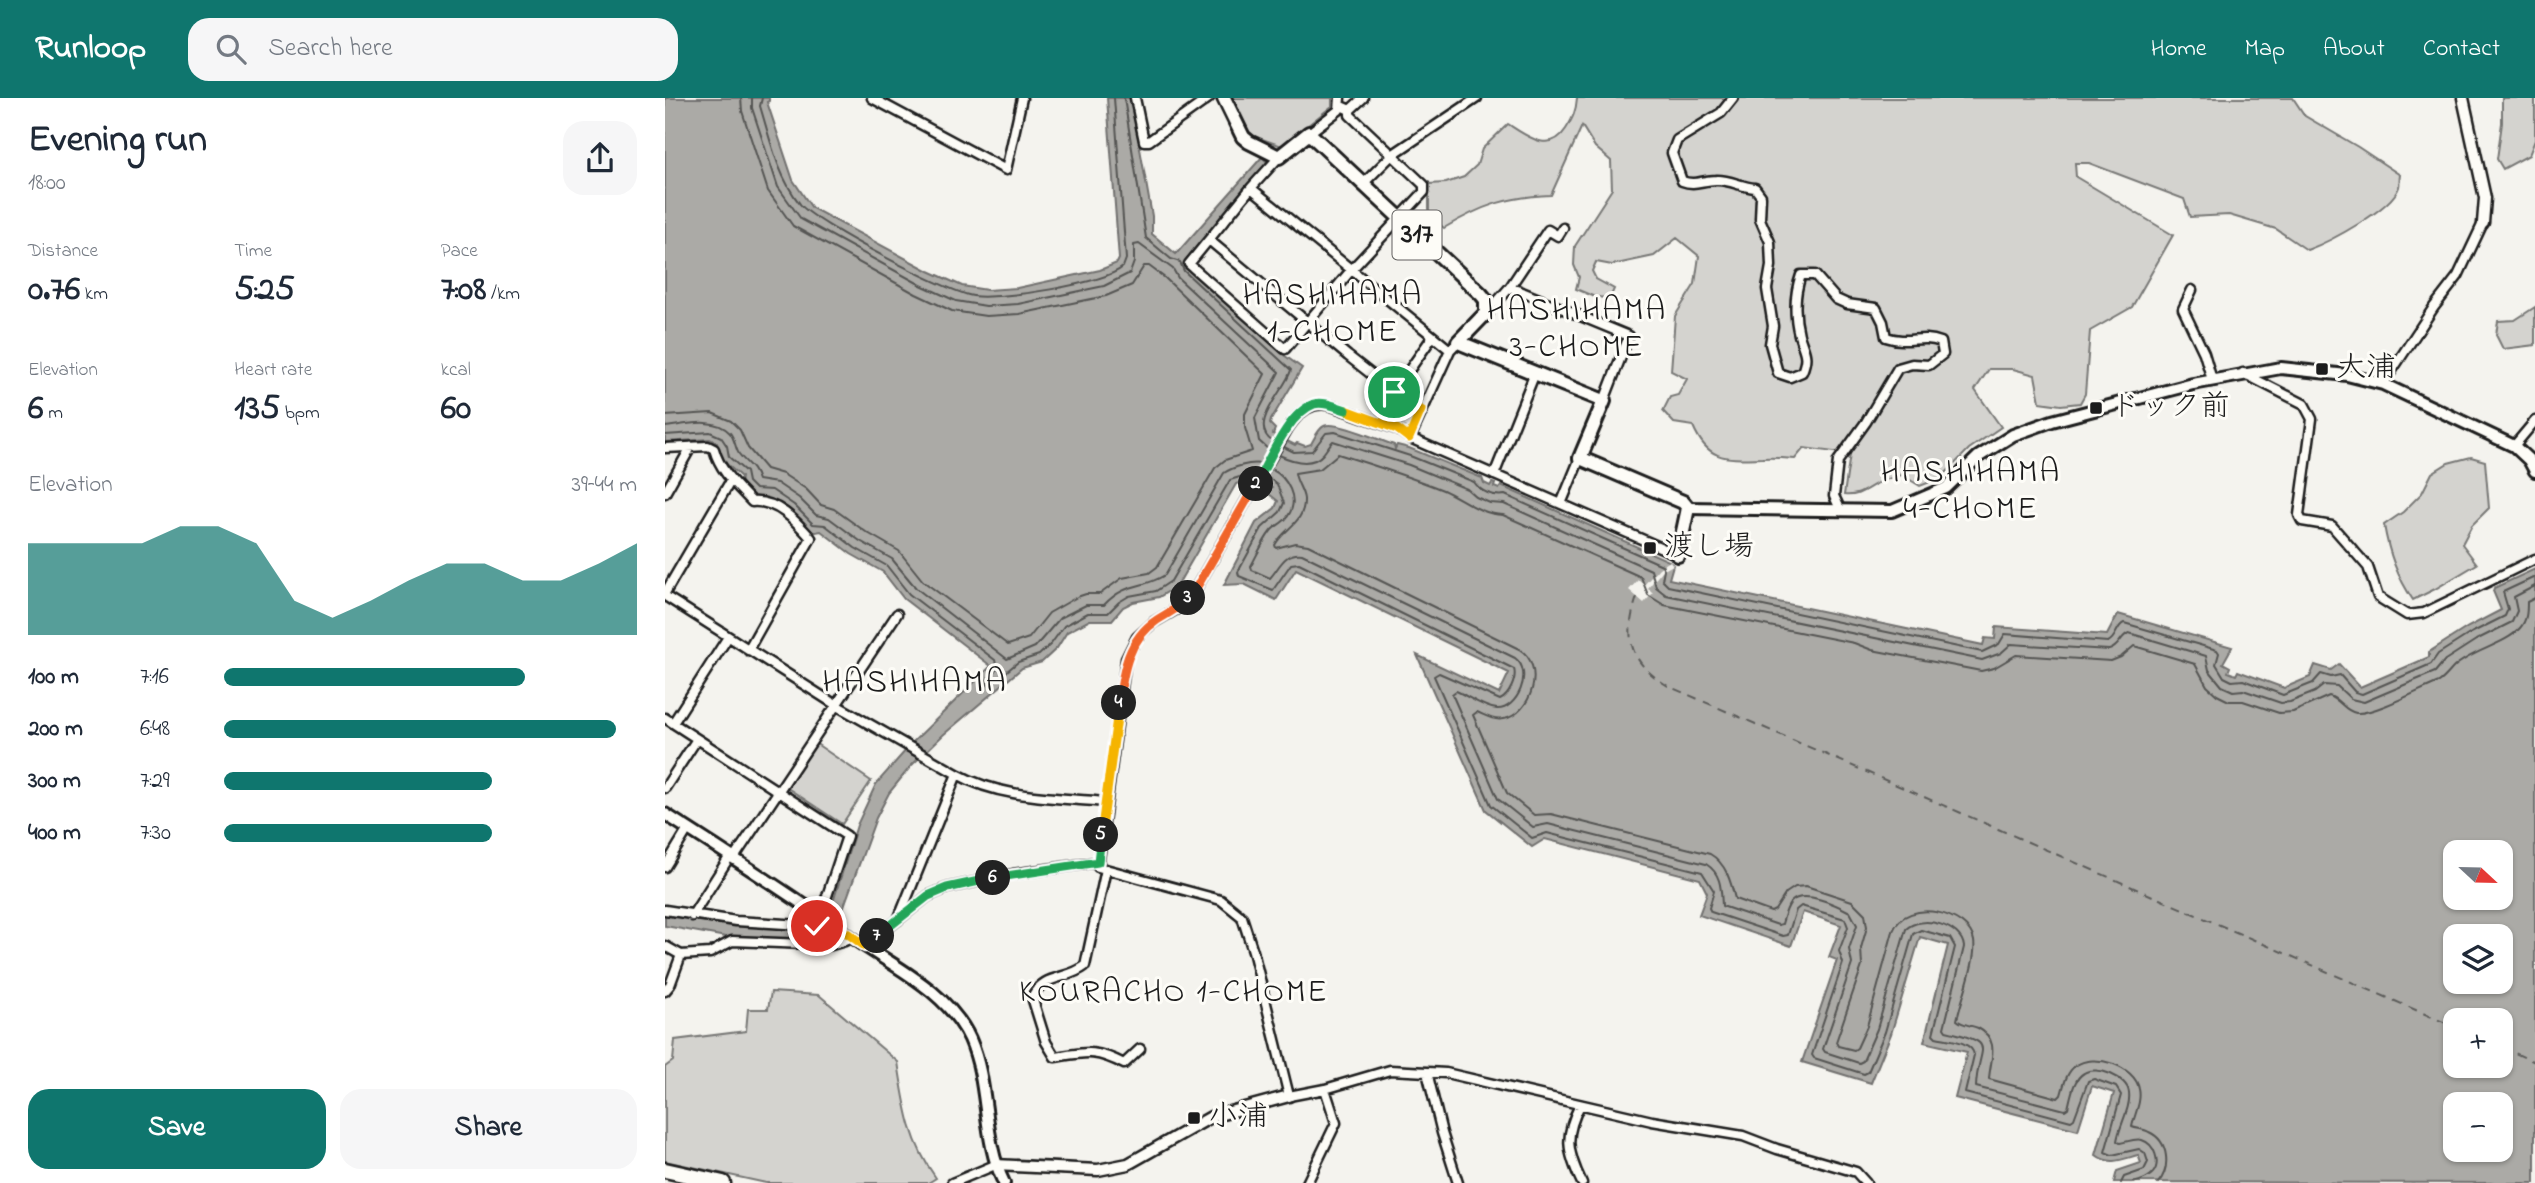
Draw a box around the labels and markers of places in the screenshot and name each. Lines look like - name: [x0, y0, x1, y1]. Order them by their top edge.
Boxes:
- place label: 大浦: [2336, 347, 2396, 391]
- marker: 大浦: [2314, 361, 2330, 377]
- pin: [1364, 362, 1424, 422]
- place label: ドック前: [2110, 386, 2230, 430]
- marker: ドック前: [2088, 400, 2104, 416]
- pin: 2: [1239, 466, 1273, 502]
- place label: 渡し場: [1664, 526, 1754, 570]
- marker: 渡し場: [1642, 540, 1658, 556]
- pin: 3: [1170, 580, 1205, 616]
- pin: 4: [1101, 686, 1137, 720]
- pin: 5: [1083, 818, 1118, 852]
- pin: 6: [975, 860, 1011, 896]
- pin: [787, 896, 847, 956]
- pin: 7: [859, 918, 895, 954]
- place label: 小浦: [1208, 1096, 1268, 1140]
- marker: 小浦: [1186, 1110, 1202, 1126]

